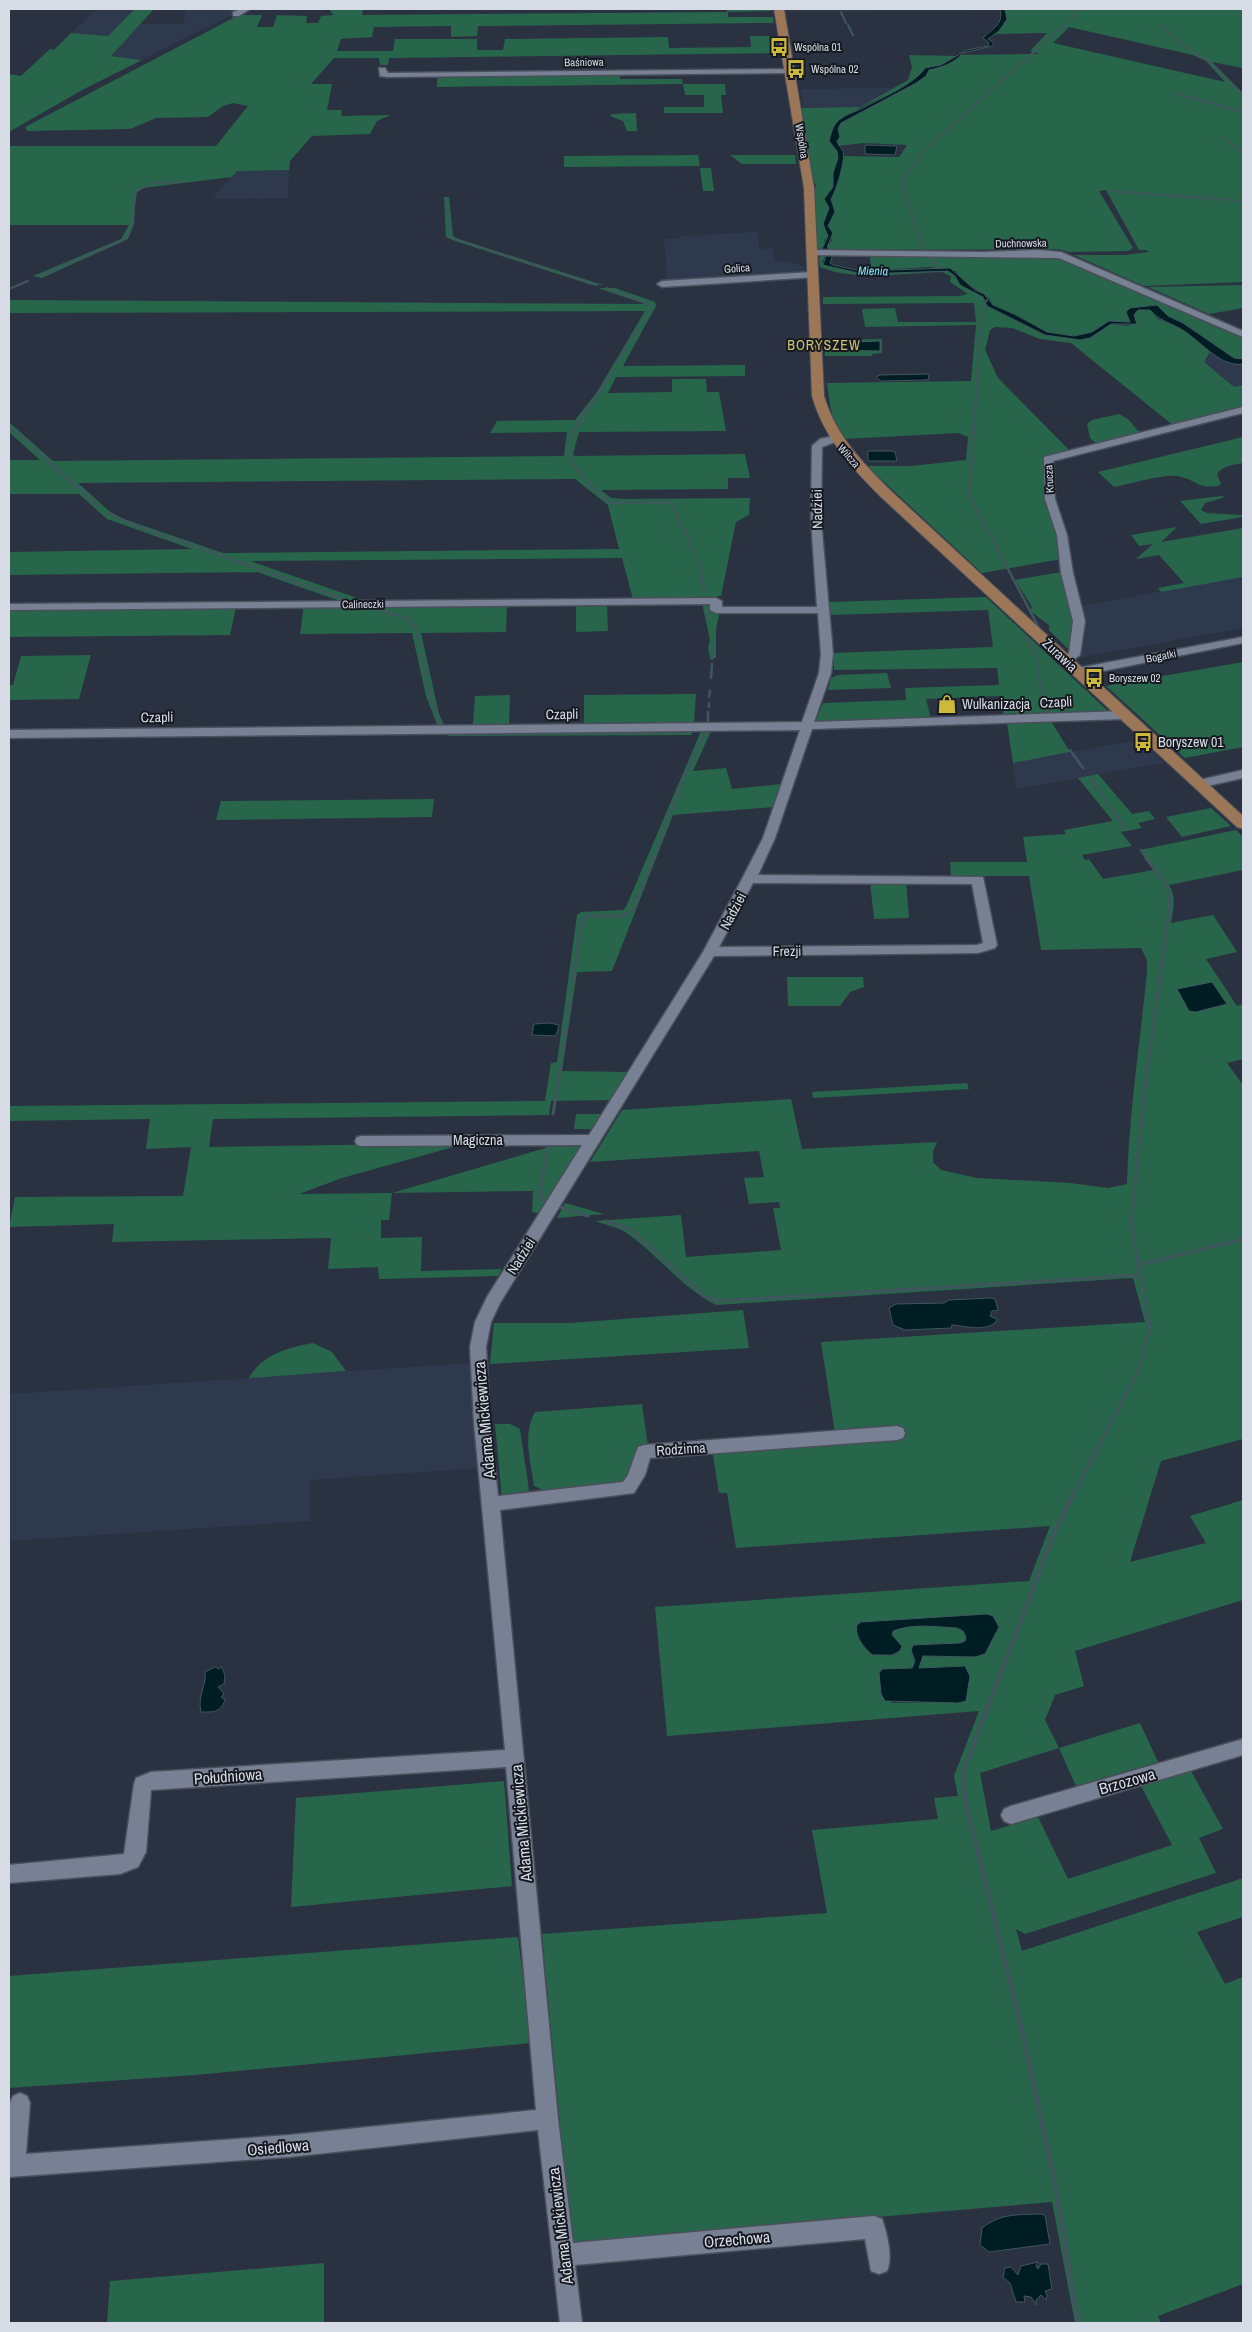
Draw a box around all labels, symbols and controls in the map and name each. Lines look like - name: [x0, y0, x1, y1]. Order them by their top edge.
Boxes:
- bus stop icon: Wspólna 01: [768, 36, 790, 58]
- place label: Wspólna 01: [794, 40, 842, 54]
- street label: Baśniowa: [564, 55, 604, 69]
- bus stop icon: Wspólna 02: [785, 58, 807, 80]
- place label: Wspólna 02: [811, 62, 859, 76]
- street label: Wspólna: [792, 123, 812, 159]
- street label: Duchnowska: [995, 236, 1047, 250]
- street label: Golica: [724, 260, 750, 276]
- water label: Mienia: [858, 263, 889, 279]
- district label: BORYSZEW: [787, 336, 861, 354]
- street label: Wilcza: [835, 441, 863, 471]
- street label: Krucza: [1041, 465, 1057, 493]
- street label: Nadziei: [808, 489, 826, 529]
- street label: Calineczki: [342, 597, 384, 611]
- street label: Żurawia: [1039, 634, 1082, 676]
- street label: Bogatki: [1145, 646, 1177, 666]
- bus stop icon: Boryszew 02: [1083, 667, 1105, 689]
- place label: Boryszew 02: [1109, 671, 1161, 685]
- street label: Czapli: [1039, 692, 1073, 712]
- shop icon: Wulkanizacja: [936, 693, 958, 715]
- place label: Wulkanizacja: [962, 695, 1031, 713]
- street label: Czapli: [546, 705, 578, 723]
- street label: Czapli: [141, 708, 173, 726]
- bus stop icon: Boryszew 01: [1132, 731, 1154, 753]
- place label: Boryszew 01: [1158, 733, 1224, 751]
- street label: Nadziei: [716, 889, 750, 933]
- street label: Frezji: [772, 942, 802, 960]
- street label: Magiczna: [453, 1131, 503, 1149]
- street label: Nadziei: [503, 1234, 539, 1278]
- street label: Adama Mickiewicza: [468, 1360, 500, 1480]
- street label: Rodzinna: [656, 1438, 707, 1460]
- street label: Brzozowa: [1096, 1762, 1158, 1800]
- street label: Południowa: [193, 1763, 264, 1789]
- street label: Adama Mickiewicza: [505, 1763, 537, 1883]
- street label: Osiedlowa: [246, 2133, 311, 2161]
- street label: Adama Mickiewicza: [542, 2166, 578, 2287]
- street label: Orzechowa: [703, 2225, 772, 2253]

